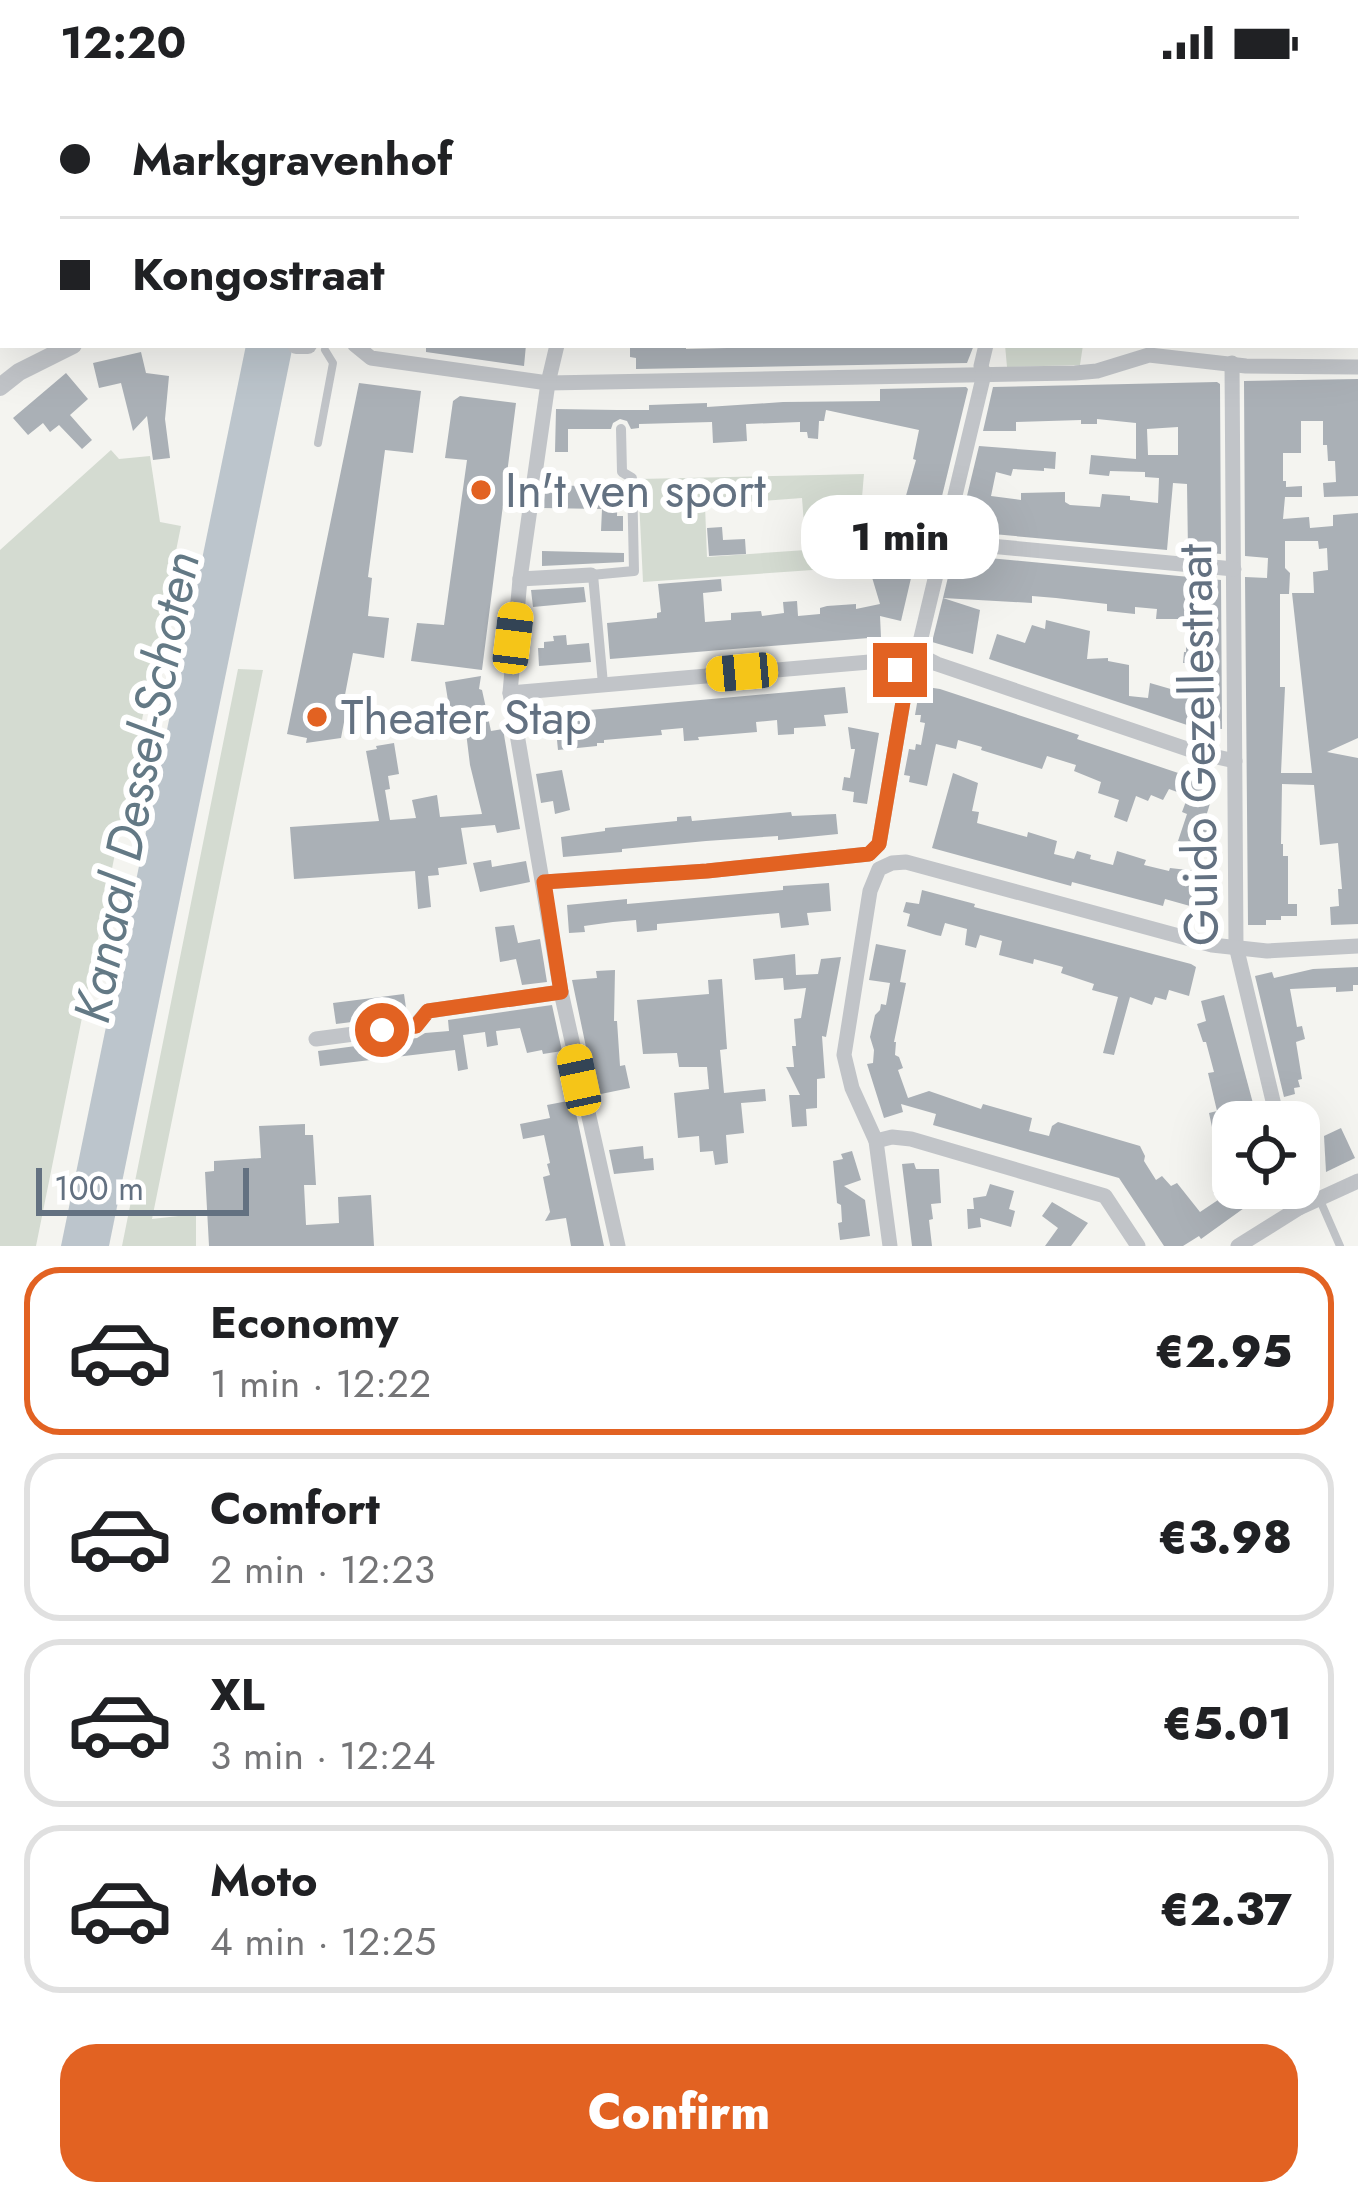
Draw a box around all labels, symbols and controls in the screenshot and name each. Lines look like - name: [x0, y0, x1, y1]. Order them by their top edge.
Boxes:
- text: 12:20: [60, 10, 186, 75]
- text: Markgravenhof: [132, 127, 452, 192]
- text: Kongostraat: [132, 242, 385, 307]
- place label: In't ven sport: [505, 456, 766, 525]
- marker: In't ven sport: [468, 477, 494, 503]
- callout: 1 min: [801, 496, 999, 580]
- text: 1 min: [851, 508, 949, 565]
- street label: Guido Gezellestraat: [1160, 543, 1236, 947]
- water label: Kanaal Dessel-Schoten: [54, 545, 218, 1029]
- car: [491, 600, 535, 676]
- route end: [873, 643, 927, 697]
- car: [705, 651, 779, 693]
- place label: Theater Stap: [341, 683, 592, 752]
- marker: Theater Stap: [304, 704, 330, 730]
- route start: [355, 1003, 409, 1057]
- car: [554, 1041, 604, 1119]
- map controls: [1212, 1101, 1320, 1209]
- button: locate: [1212, 1101, 1320, 1209]
- scale bar: [36, 1162, 249, 1215]
- text: 100 m: [54, 1165, 144, 1212]
- text: Economy: [210, 1290, 398, 1355]
- icon: car: [66, 1297, 174, 1405]
- text: €2.95: [1155, 1319, 1292, 1384]
- text: 1 min · 12:22: [210, 1355, 431, 1412]
- text: Comfort: [210, 1476, 380, 1541]
- icon: car: [66, 1483, 174, 1591]
- text: €3.98: [1158, 1505, 1292, 1570]
- text: 2 min · 12:23: [210, 1541, 435, 1598]
- text: XL: [210, 1662, 265, 1727]
- icon: car: [66, 1669, 174, 1777]
- text: €5.01: [1162, 1691, 1292, 1756]
- text: 3 min · 12:24: [210, 1727, 436, 1784]
- text: Moto: [210, 1848, 318, 1913]
- icon: car: [66, 1855, 174, 1963]
- text: €2.37: [1160, 1877, 1292, 1942]
- text: 4 min · 12:25: [210, 1913, 436, 1970]
- button: Confirm: [60, 2044, 1298, 2182]

